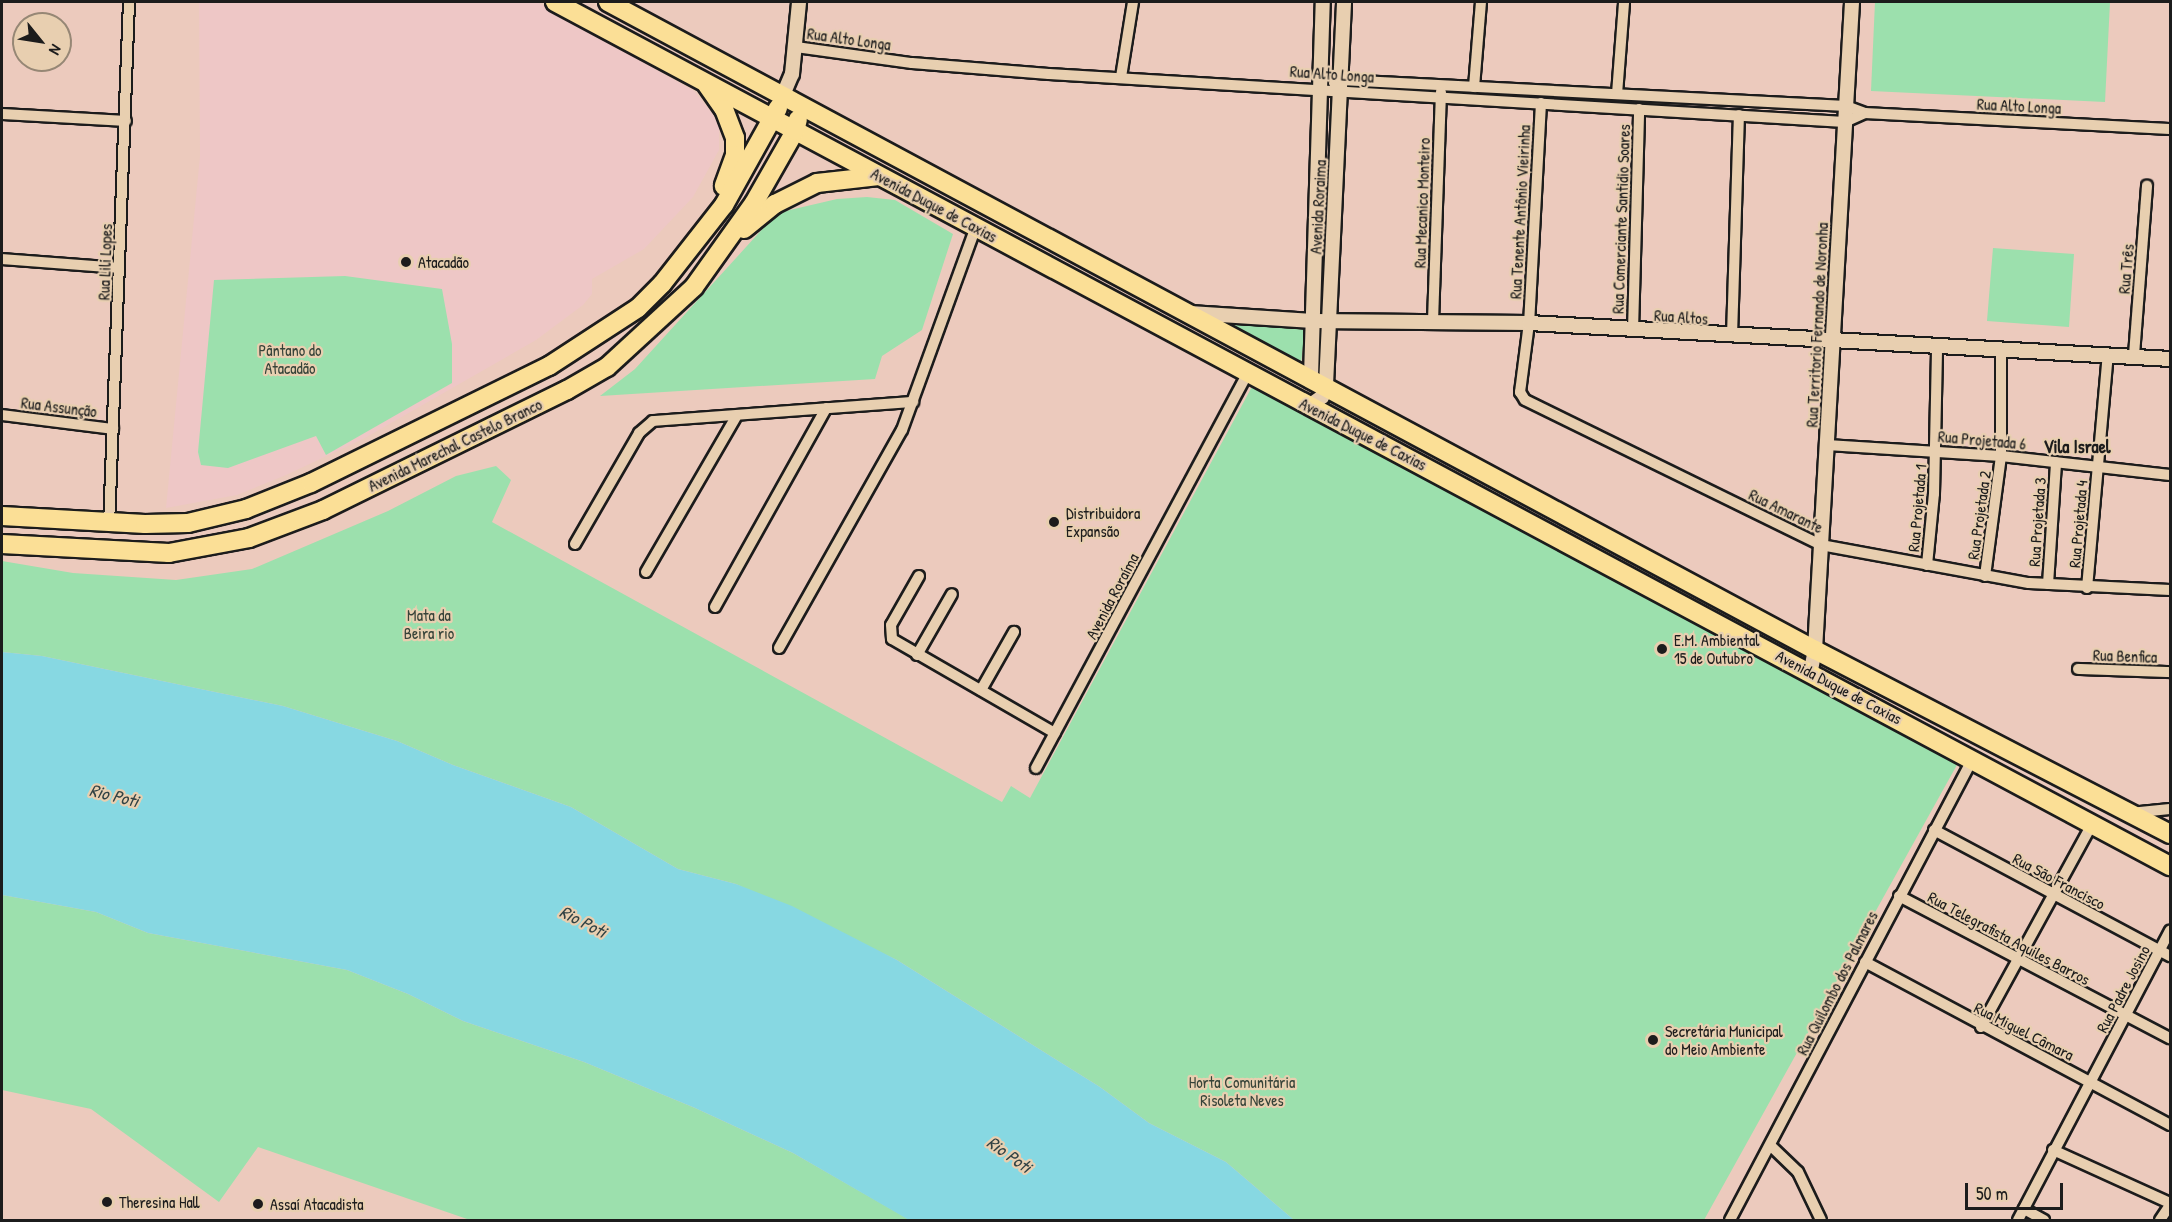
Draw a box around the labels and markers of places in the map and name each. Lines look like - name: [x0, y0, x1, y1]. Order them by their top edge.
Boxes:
- place label: Atacadão: [418, 252, 469, 272]
- marker: Atacadão: [399, 255, 413, 269]
- place label: Distribuidora Expansão: [1066, 503, 1140, 541]
- marker: Distribuidora Expansão: [1047, 515, 1061, 529]
- place label: E.M. Ambiental 15 de Outubro: [1674, 630, 1760, 668]
- marker: E.M. Ambiental 15 de Outubro: [1655, 642, 1669, 656]
- place label: Secretária Municipal do Meio Ambiente: [1665, 1021, 1783, 1059]
- marker: Secretária Municipal do Meio Ambiente: [1646, 1033, 1660, 1047]
- place label: Theresina Hall: [119, 1192, 200, 1212]
- place label: Assaí Atacadista: [270, 1194, 363, 1214]
- marker: Theresina Hall: [100, 1195, 114, 1209]
- marker: Assaí Atacadista: [251, 1197, 265, 1211]

